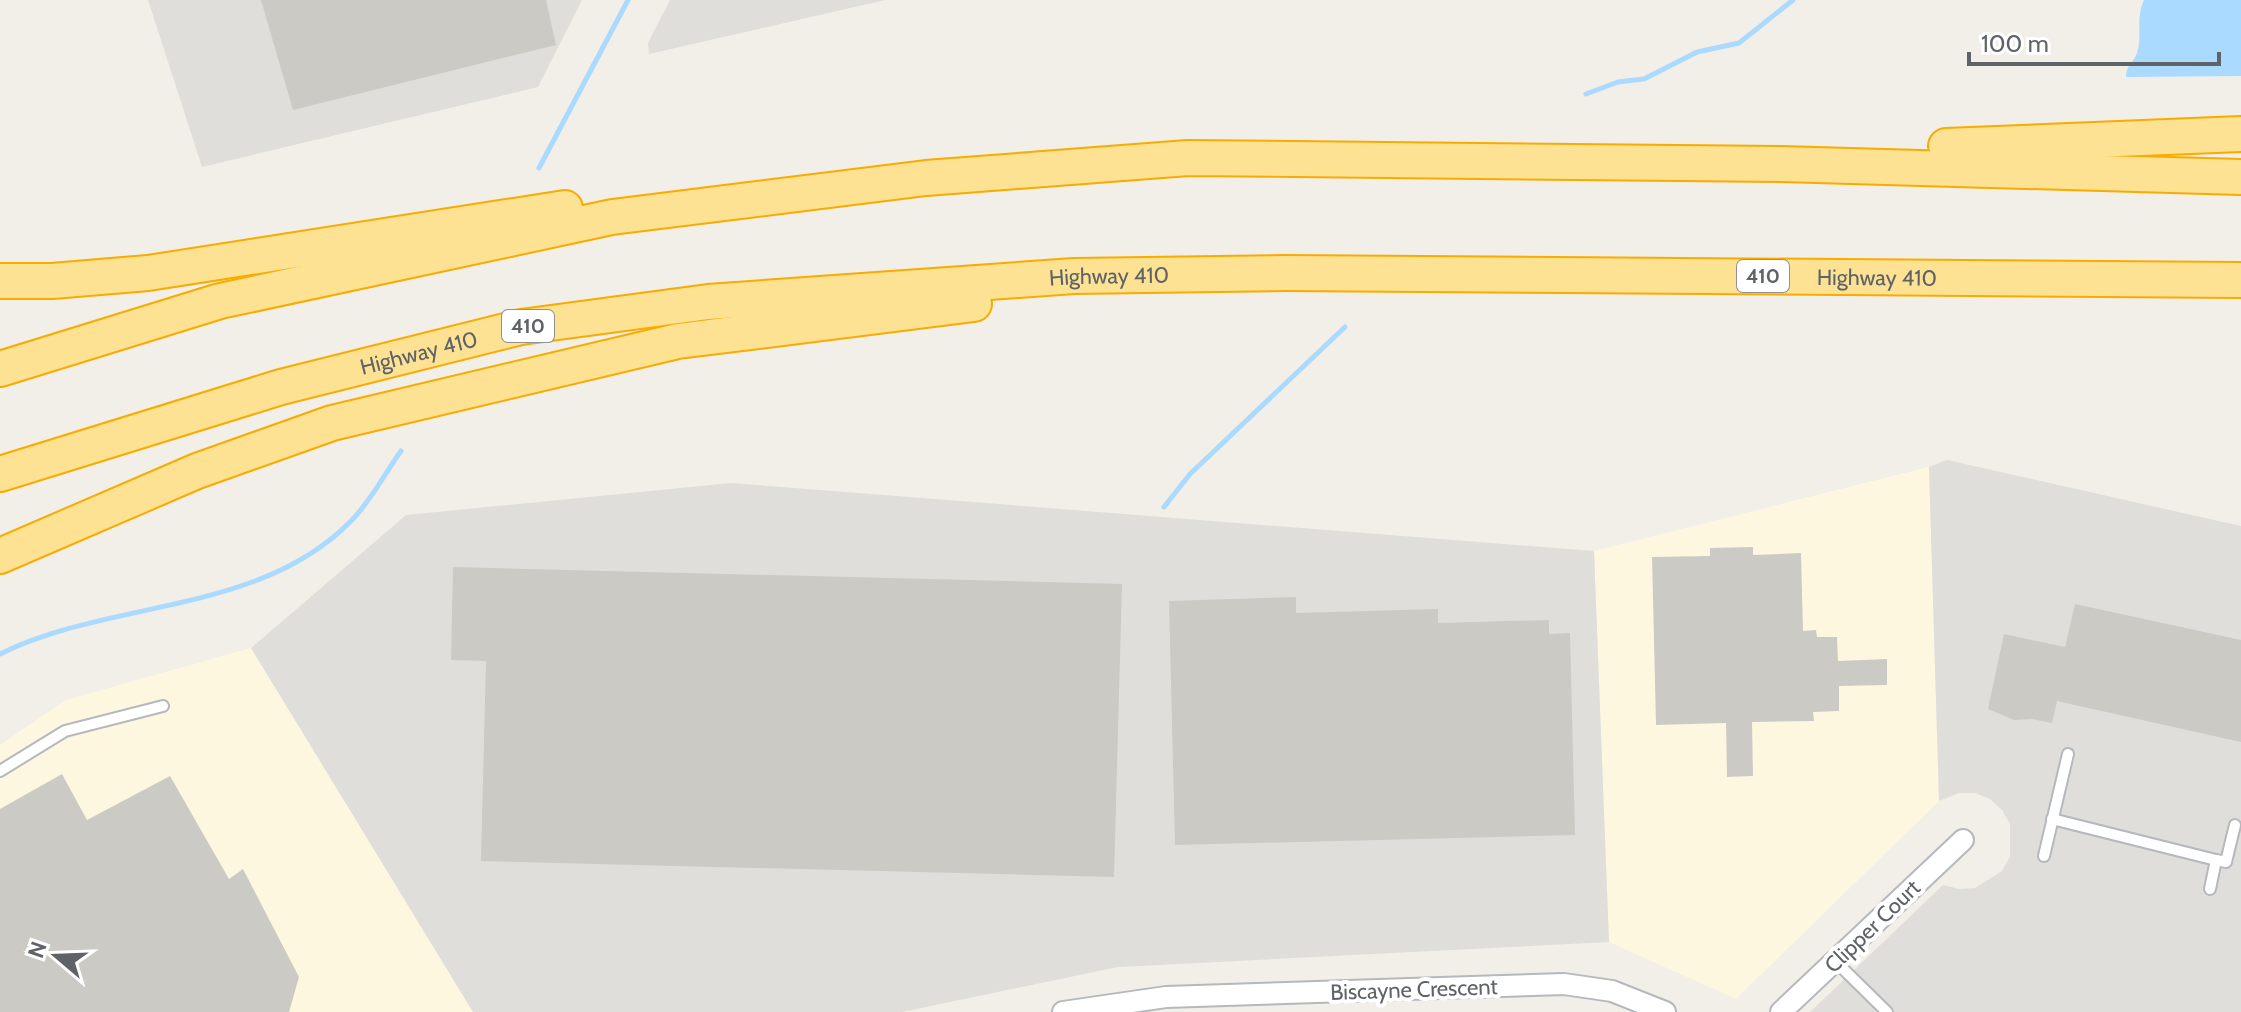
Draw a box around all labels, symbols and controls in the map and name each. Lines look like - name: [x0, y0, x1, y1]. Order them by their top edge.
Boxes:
- scale bar: [1969, 16, 2219, 66]
- text: 100 m: [1981, 29, 2049, 58]
- road number: 410: [1737, 260, 1789, 292]
- street label: Highway 410: [1048, 262, 1169, 292]
- street label: Highway 410: [1817, 264, 1937, 292]
- road number: 410: [502, 310, 554, 342]
- street label: Highway 410: [357, 325, 480, 381]
- street label: Clipper Court: [1819, 874, 1926, 979]
- north arrow: [16, 916, 96, 996]
- text: N: [22, 938, 53, 961]
- street label: Biscayne Crescent: [1330, 973, 1499, 1006]

